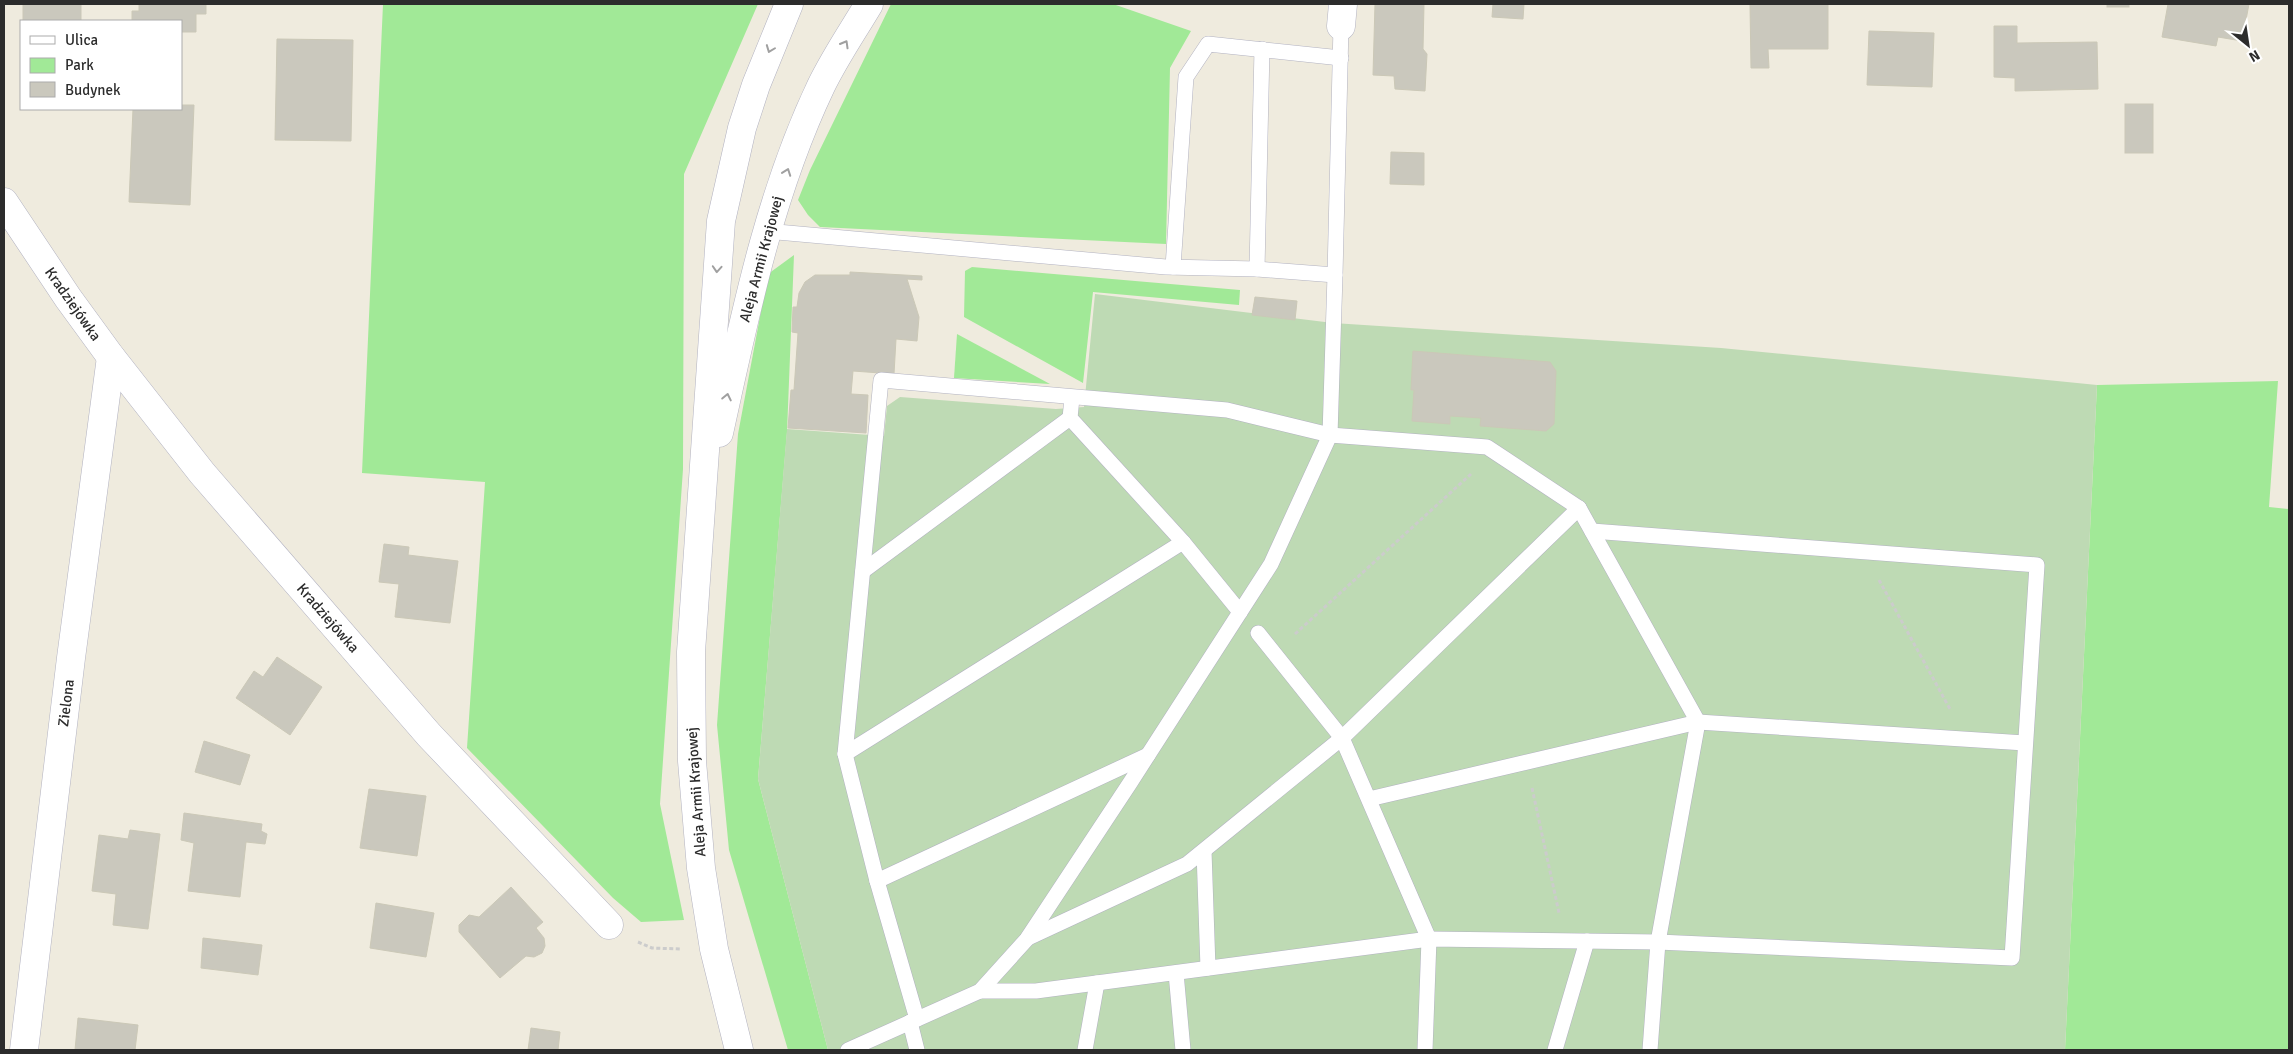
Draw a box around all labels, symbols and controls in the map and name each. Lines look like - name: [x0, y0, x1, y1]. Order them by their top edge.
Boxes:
- legend: [20, 20, 182, 110]
- north arrow: [2223, 20, 2273, 70]
- text: Ulica: [65, 31, 98, 49]
- one-way arrow: [839, 41, 849, 50]
- one-way arrow: [766, 44, 776, 53]
- text: N: [2246, 46, 2263, 66]
- text: Park: [65, 56, 94, 74]
- text: Budynek: [65, 81, 121, 99]
- one-way arrow: [781, 169, 791, 177]
- street label: Aleja Armii Krajowej: [735, 194, 787, 324]
- street label: Kradziejówka: [41, 264, 105, 344]
- one-way arrow: [712, 266, 723, 274]
- one-way arrow: [721, 392, 732, 401]
- street label: Kradziejówka: [293, 580, 363, 656]
- street label: Zielona: [54, 678, 78, 728]
- street label: Aleja Armii Krajowej: [682, 726, 710, 858]

